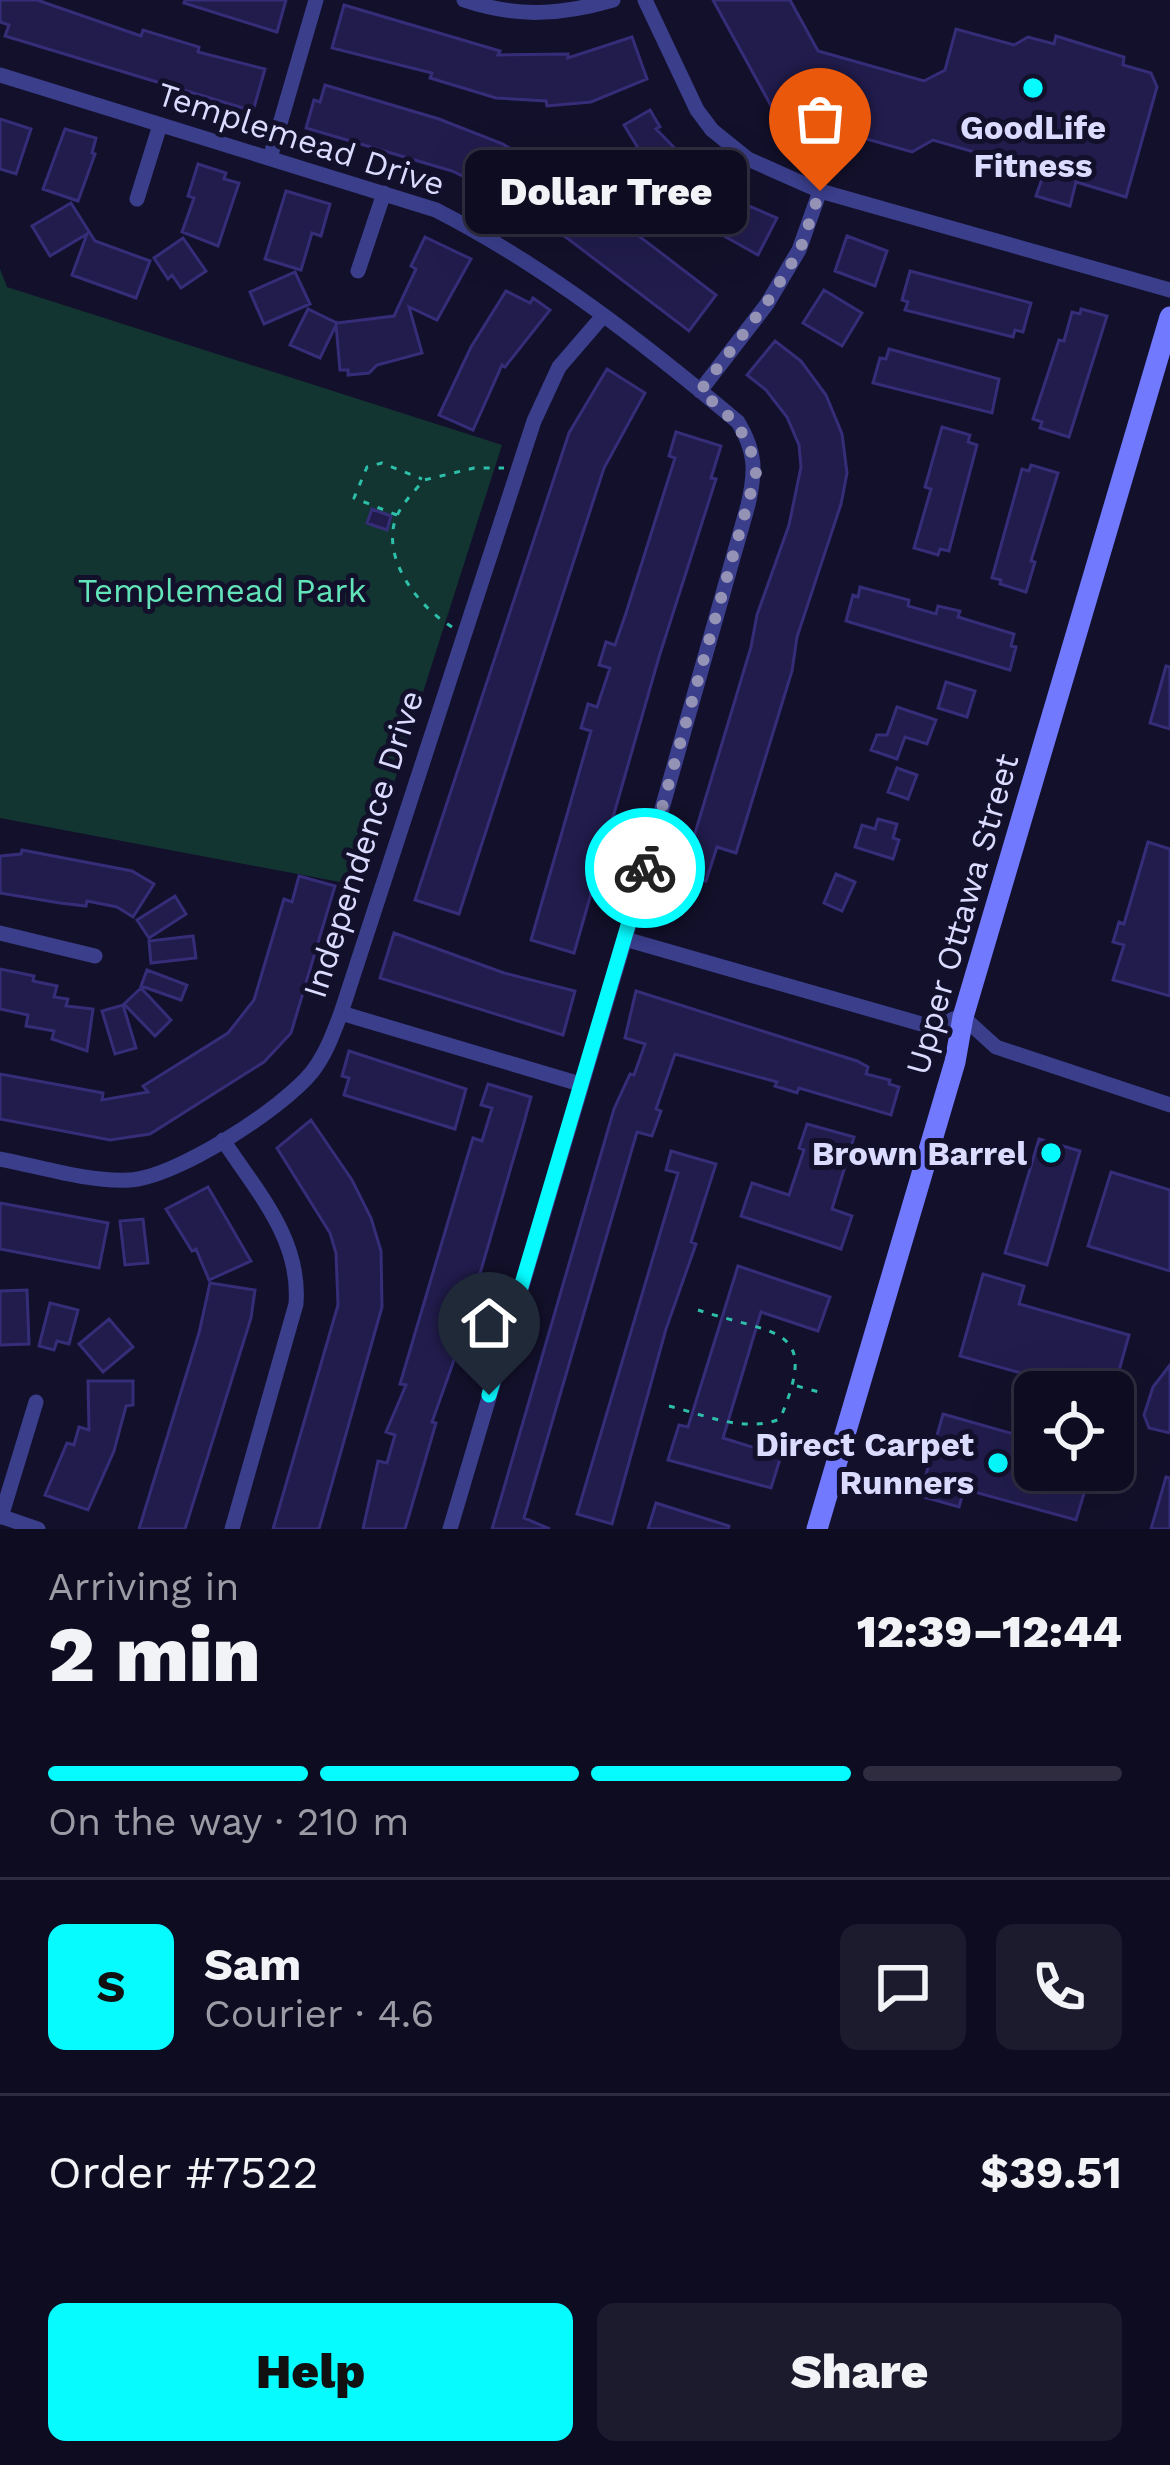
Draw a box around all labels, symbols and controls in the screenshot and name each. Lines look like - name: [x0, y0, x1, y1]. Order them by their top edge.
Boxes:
- pin: [769, 68, 871, 191]
- street label: Templemead Drive: [152, 74, 450, 204]
- marker: GoodLife Fitness: [1020, 75, 1046, 101]
- icon: bag: [787, 86, 853, 152]
- place label: GoodLife Fitness: [960, 108, 1106, 185]
- callout: Dollar Tree: [466, 149, 748, 233]
- text: Dollar Tree: [500, 169, 712, 214]
- park label: Templemead Park: [78, 571, 366, 610]
- street label: Independence Drive: [295, 685, 431, 1003]
- street label: Upper Ottawa Street: [898, 749, 1027, 1079]
- courier: [585, 808, 705, 928]
- icon: bike: [612, 835, 678, 901]
- place label: Brown Barrel: [812, 1134, 1027, 1173]
- marker: Brown Barrel: [1038, 1140, 1064, 1166]
- pin: [438, 1272, 540, 1395]
- icon: home: [456, 1290, 522, 1356]
- map controls: [1014, 1371, 1134, 1491]
- button: locate: [1014, 1371, 1134, 1491]
- place label: Direct Carpet Runners: [755, 1425, 975, 1502]
- marker: Direct Carpet Runners: [985, 1450, 1011, 1476]
- text: Arriving in: [48, 1564, 239, 1609]
- text: 12:39–12:44: [857, 1605, 1122, 1658]
- text: 2 min: [48, 1608, 261, 1700]
- text: On the way · 210 m: [48, 1799, 409, 1844]
- button: chat: [840, 1924, 966, 2050]
- button: phone: [996, 1924, 1122, 2050]
- text: Sam: [204, 1938, 301, 1991]
- text: S: [96, 1960, 126, 2013]
- text: Courier · 4.6: [204, 1991, 434, 2036]
- text: Order #7522: [48, 2146, 319, 2199]
- text: $39.51: [980, 2146, 1122, 2199]
- button: Help: [48, 2303, 573, 2441]
- button: Share: [597, 2303, 1122, 2441]

